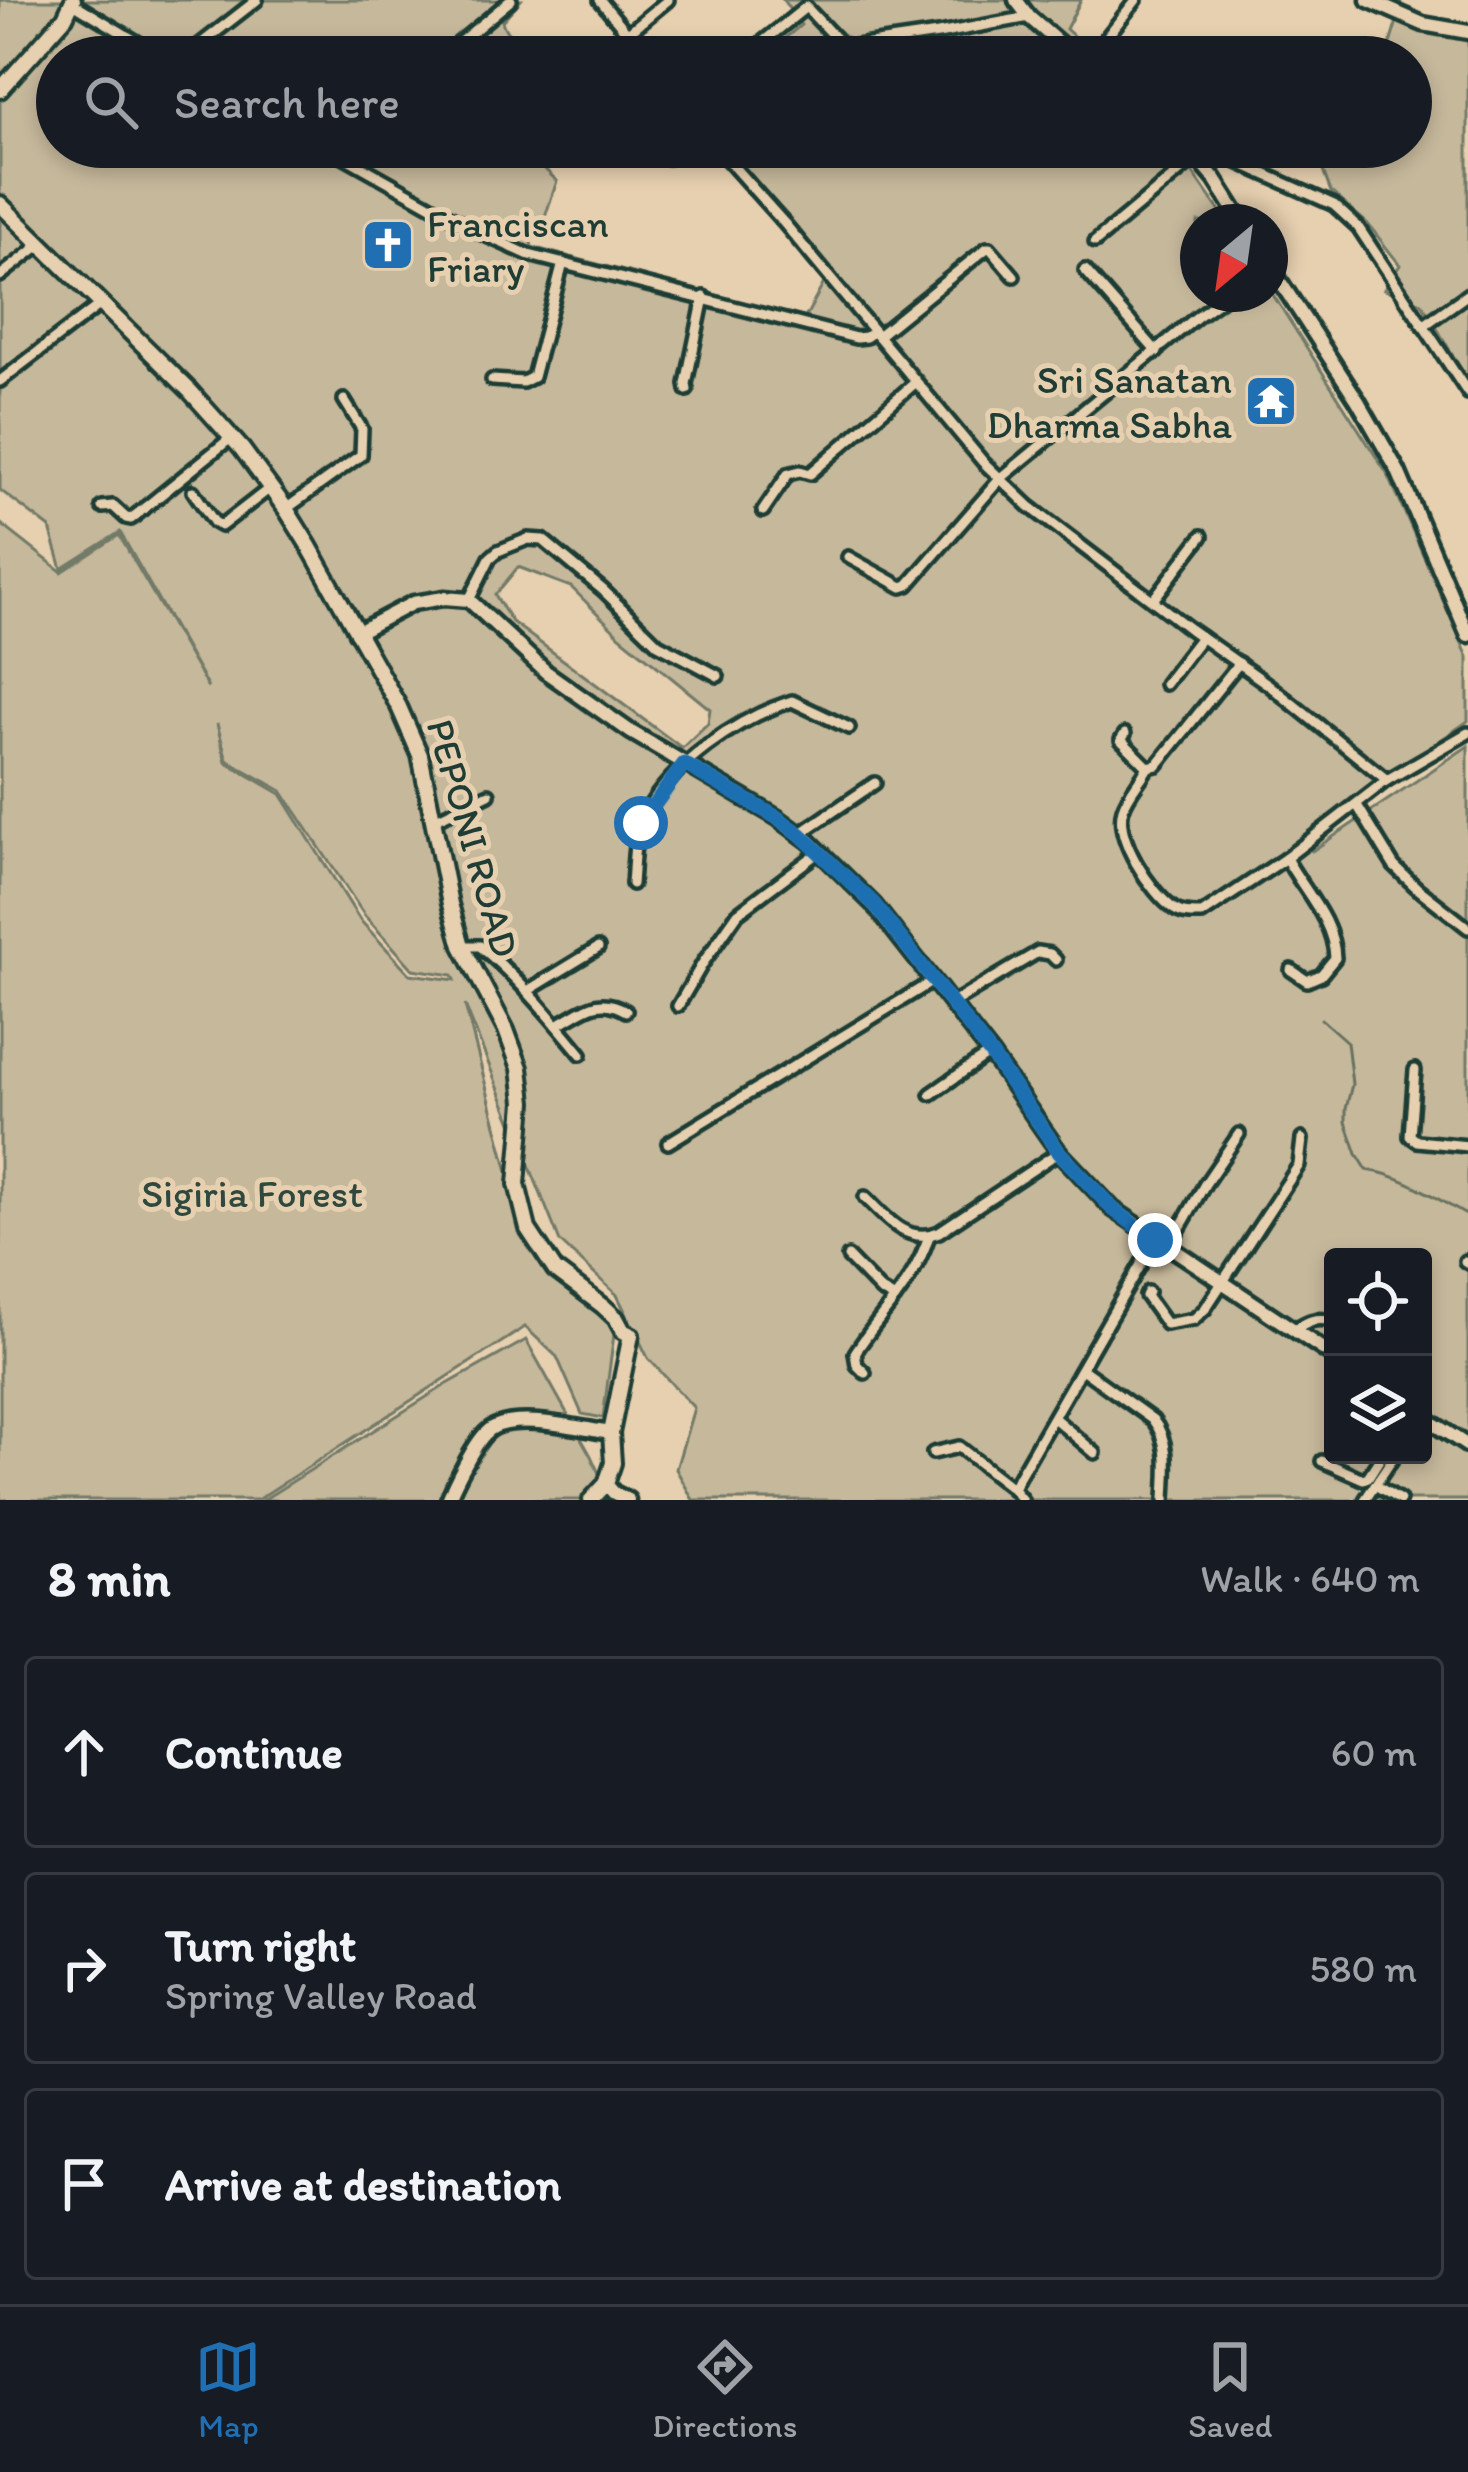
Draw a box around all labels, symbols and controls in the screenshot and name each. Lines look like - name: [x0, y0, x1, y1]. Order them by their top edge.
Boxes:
- search box: [36, 36, 1432, 168]
- icon: search: [78, 69, 144, 135]
- text: Search here: [174, 75, 400, 129]
- place label: Franciscan Friary: [427, 200, 609, 292]
- north arrow: [1180, 204, 1288, 312]
- church icon: Franciscan Friary: [360, 217, 416, 273]
- place label: Sri Sanatan Dharma Sabha: [987, 356, 1232, 448]
- temple icon: Sri Sanatan Dharma Sabha: [1243, 373, 1299, 429]
- street label: PEPONI ROAD: [417, 714, 529, 962]
- route start: [614, 796, 668, 850]
- park label: Sigiria Forest: [141, 1170, 363, 1217]
- route end: [1128, 1213, 1182, 1267]
- map controls: [1324, 1248, 1432, 1464]
- button: locate: [1324, 1248, 1432, 1356]
- button: layers: [1324, 1356, 1432, 1464]
- text: 8 min: [48, 1548, 171, 1609]
- text: Walk · 640 m: [1200, 1555, 1420, 1602]
- icon: ahead: [51, 1719, 117, 1785]
- text: Continue: [165, 1725, 343, 1779]
- text: 60 m: [1331, 1729, 1417, 1776]
- text: Turn right: [165, 1918, 356, 1972]
- icon: right: [51, 1935, 117, 2001]
- text: 580 m: [1310, 1945, 1417, 1992]
- text: Spring Valley Road: [165, 1972, 477, 2019]
- icon: arrive: [51, 2151, 117, 2217]
- text: Arrive at destination: [165, 2157, 561, 2211]
- tab: Map: [195, 2334, 261, 2445]
- tab: Directions: [652, 2334, 797, 2445]
- tab: Saved: [1188, 2334, 1273, 2445]

